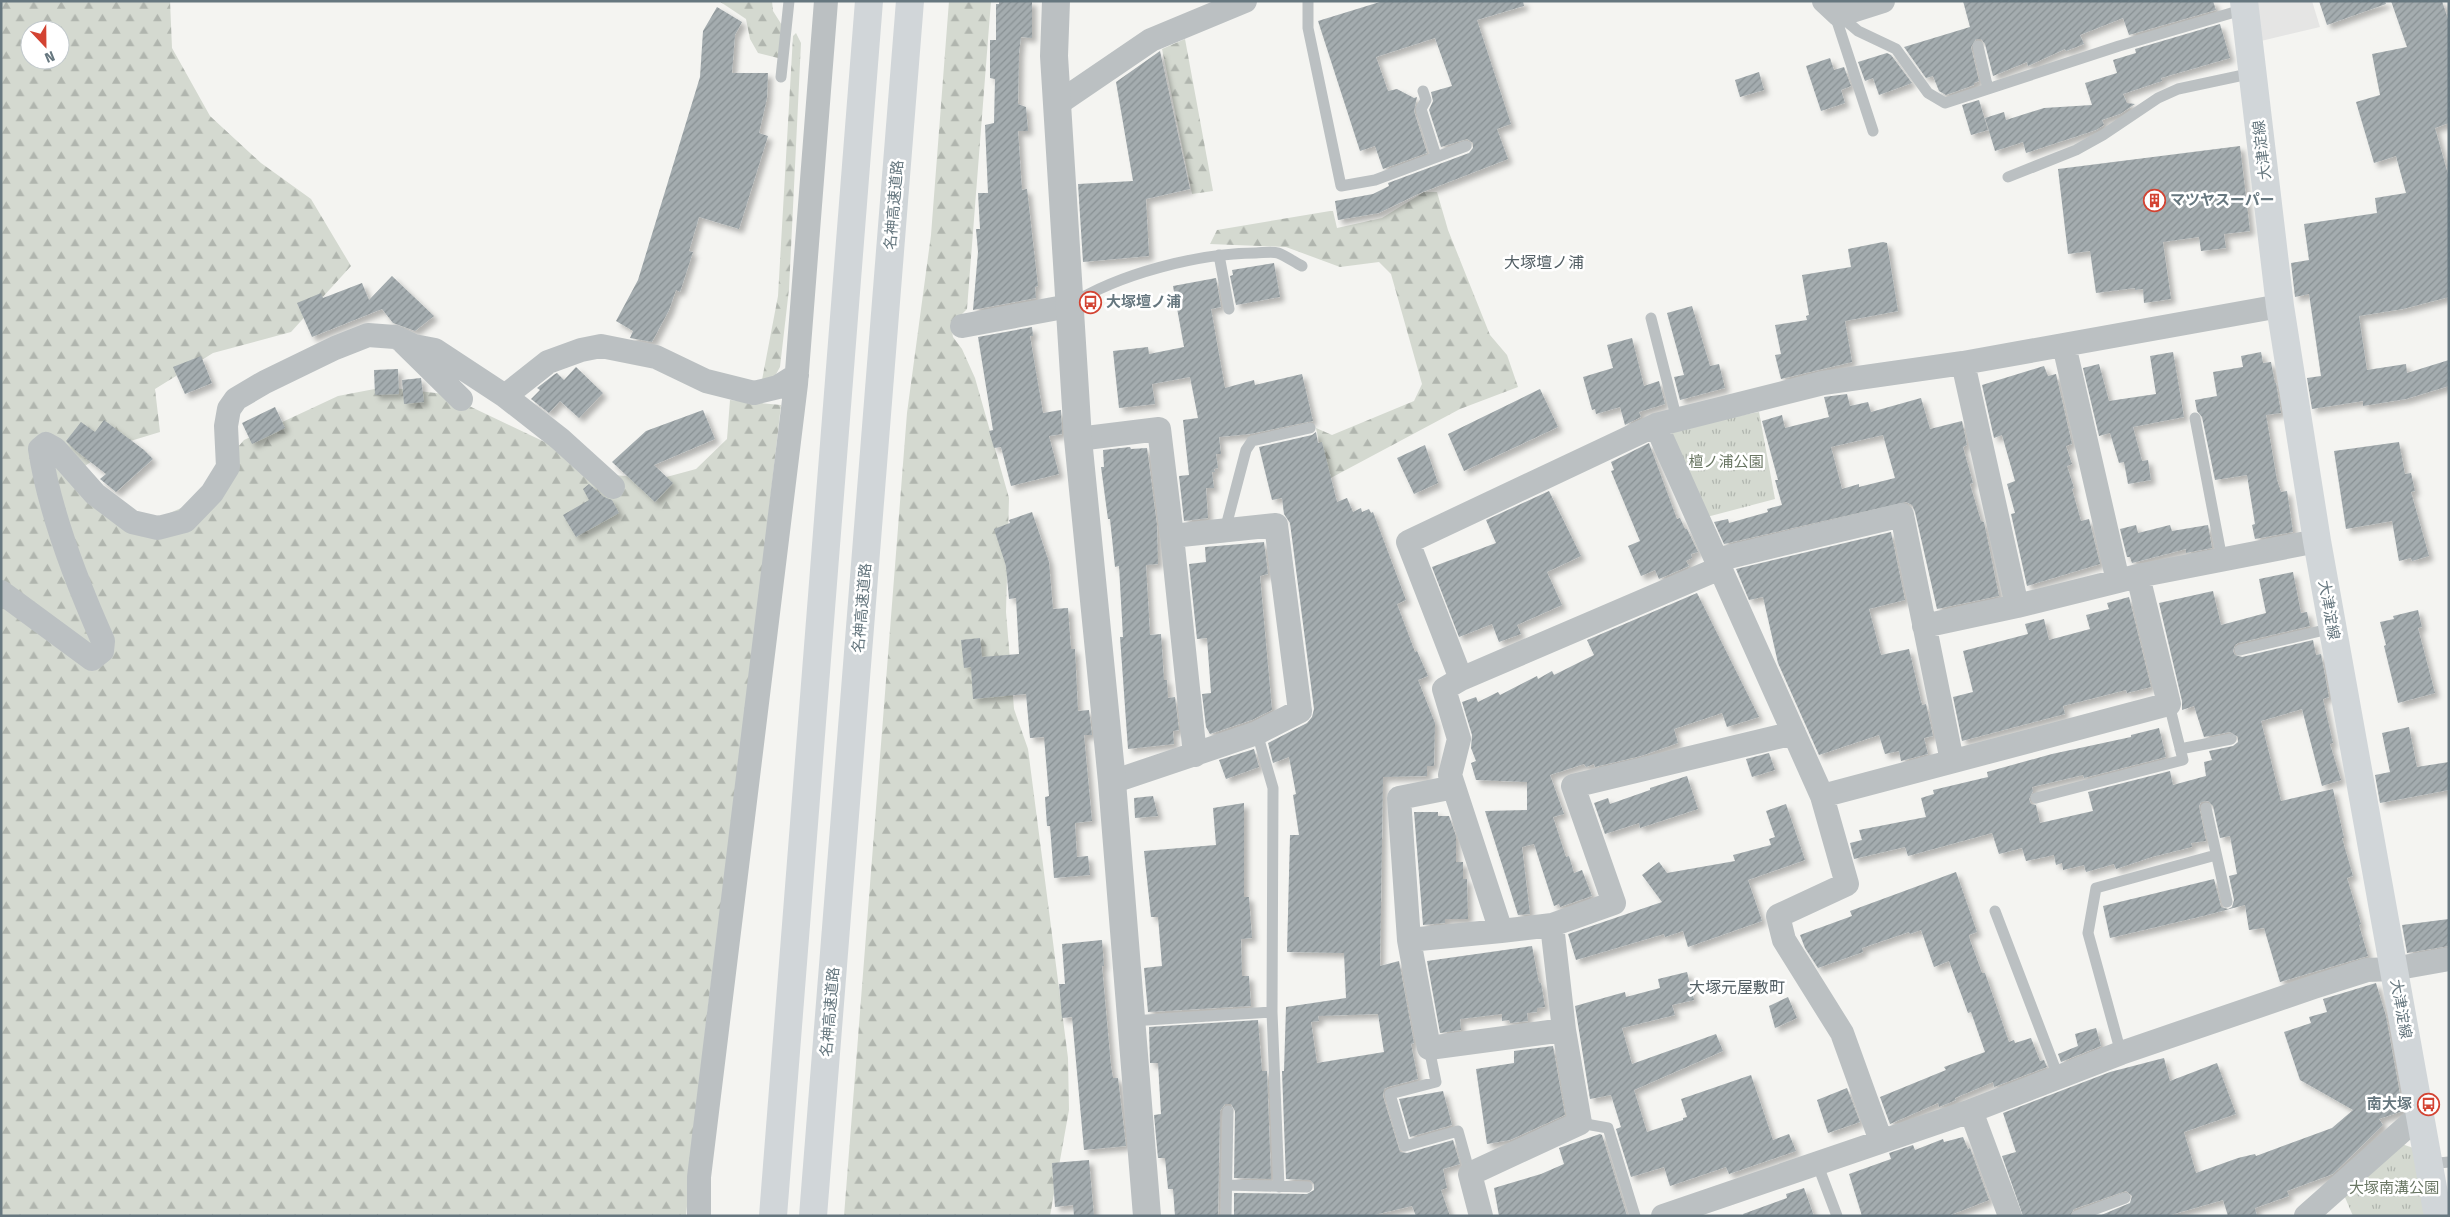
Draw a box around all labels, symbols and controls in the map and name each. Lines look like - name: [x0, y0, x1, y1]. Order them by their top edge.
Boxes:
- north arrow: [20, 20, 70, 70]
- text: N: [42, 47, 57, 66]
- street label: 大津淀線: [2249, 119, 2275, 181]
- street label: 名神高速道路: [881, 159, 907, 251]
- building icon: マツヤスーパー: [2142, 188, 2166, 212]
- place label: マツヤスーパー: [2170, 191, 2275, 209]
- district label: 大塚壇ノ浦: [1504, 253, 1584, 272]
- bus stop icon: 大塚壇ノ浦: [1078, 290, 1102, 314]
- place label: 大塚壇ノ浦: [1106, 293, 1181, 311]
- park label: 檀ノ浦公園: [1688, 453, 1764, 471]
- street label: 名神高速道路: [849, 562, 875, 654]
- street label: 大津淀線: [2315, 579, 2343, 641]
- street label: 名神高速道路: [817, 966, 843, 1058]
- district label: 大塚元屋敷町: [1689, 978, 1785, 997]
- street label: 大津淀線: [2387, 978, 2415, 1040]
- bus stop icon: 南大塚: [2416, 1092, 2440, 1116]
- place label: 南大塚: [2367, 1095, 2412, 1113]
- park label: 大塚南溝公園: [2349, 1179, 2439, 1197]

